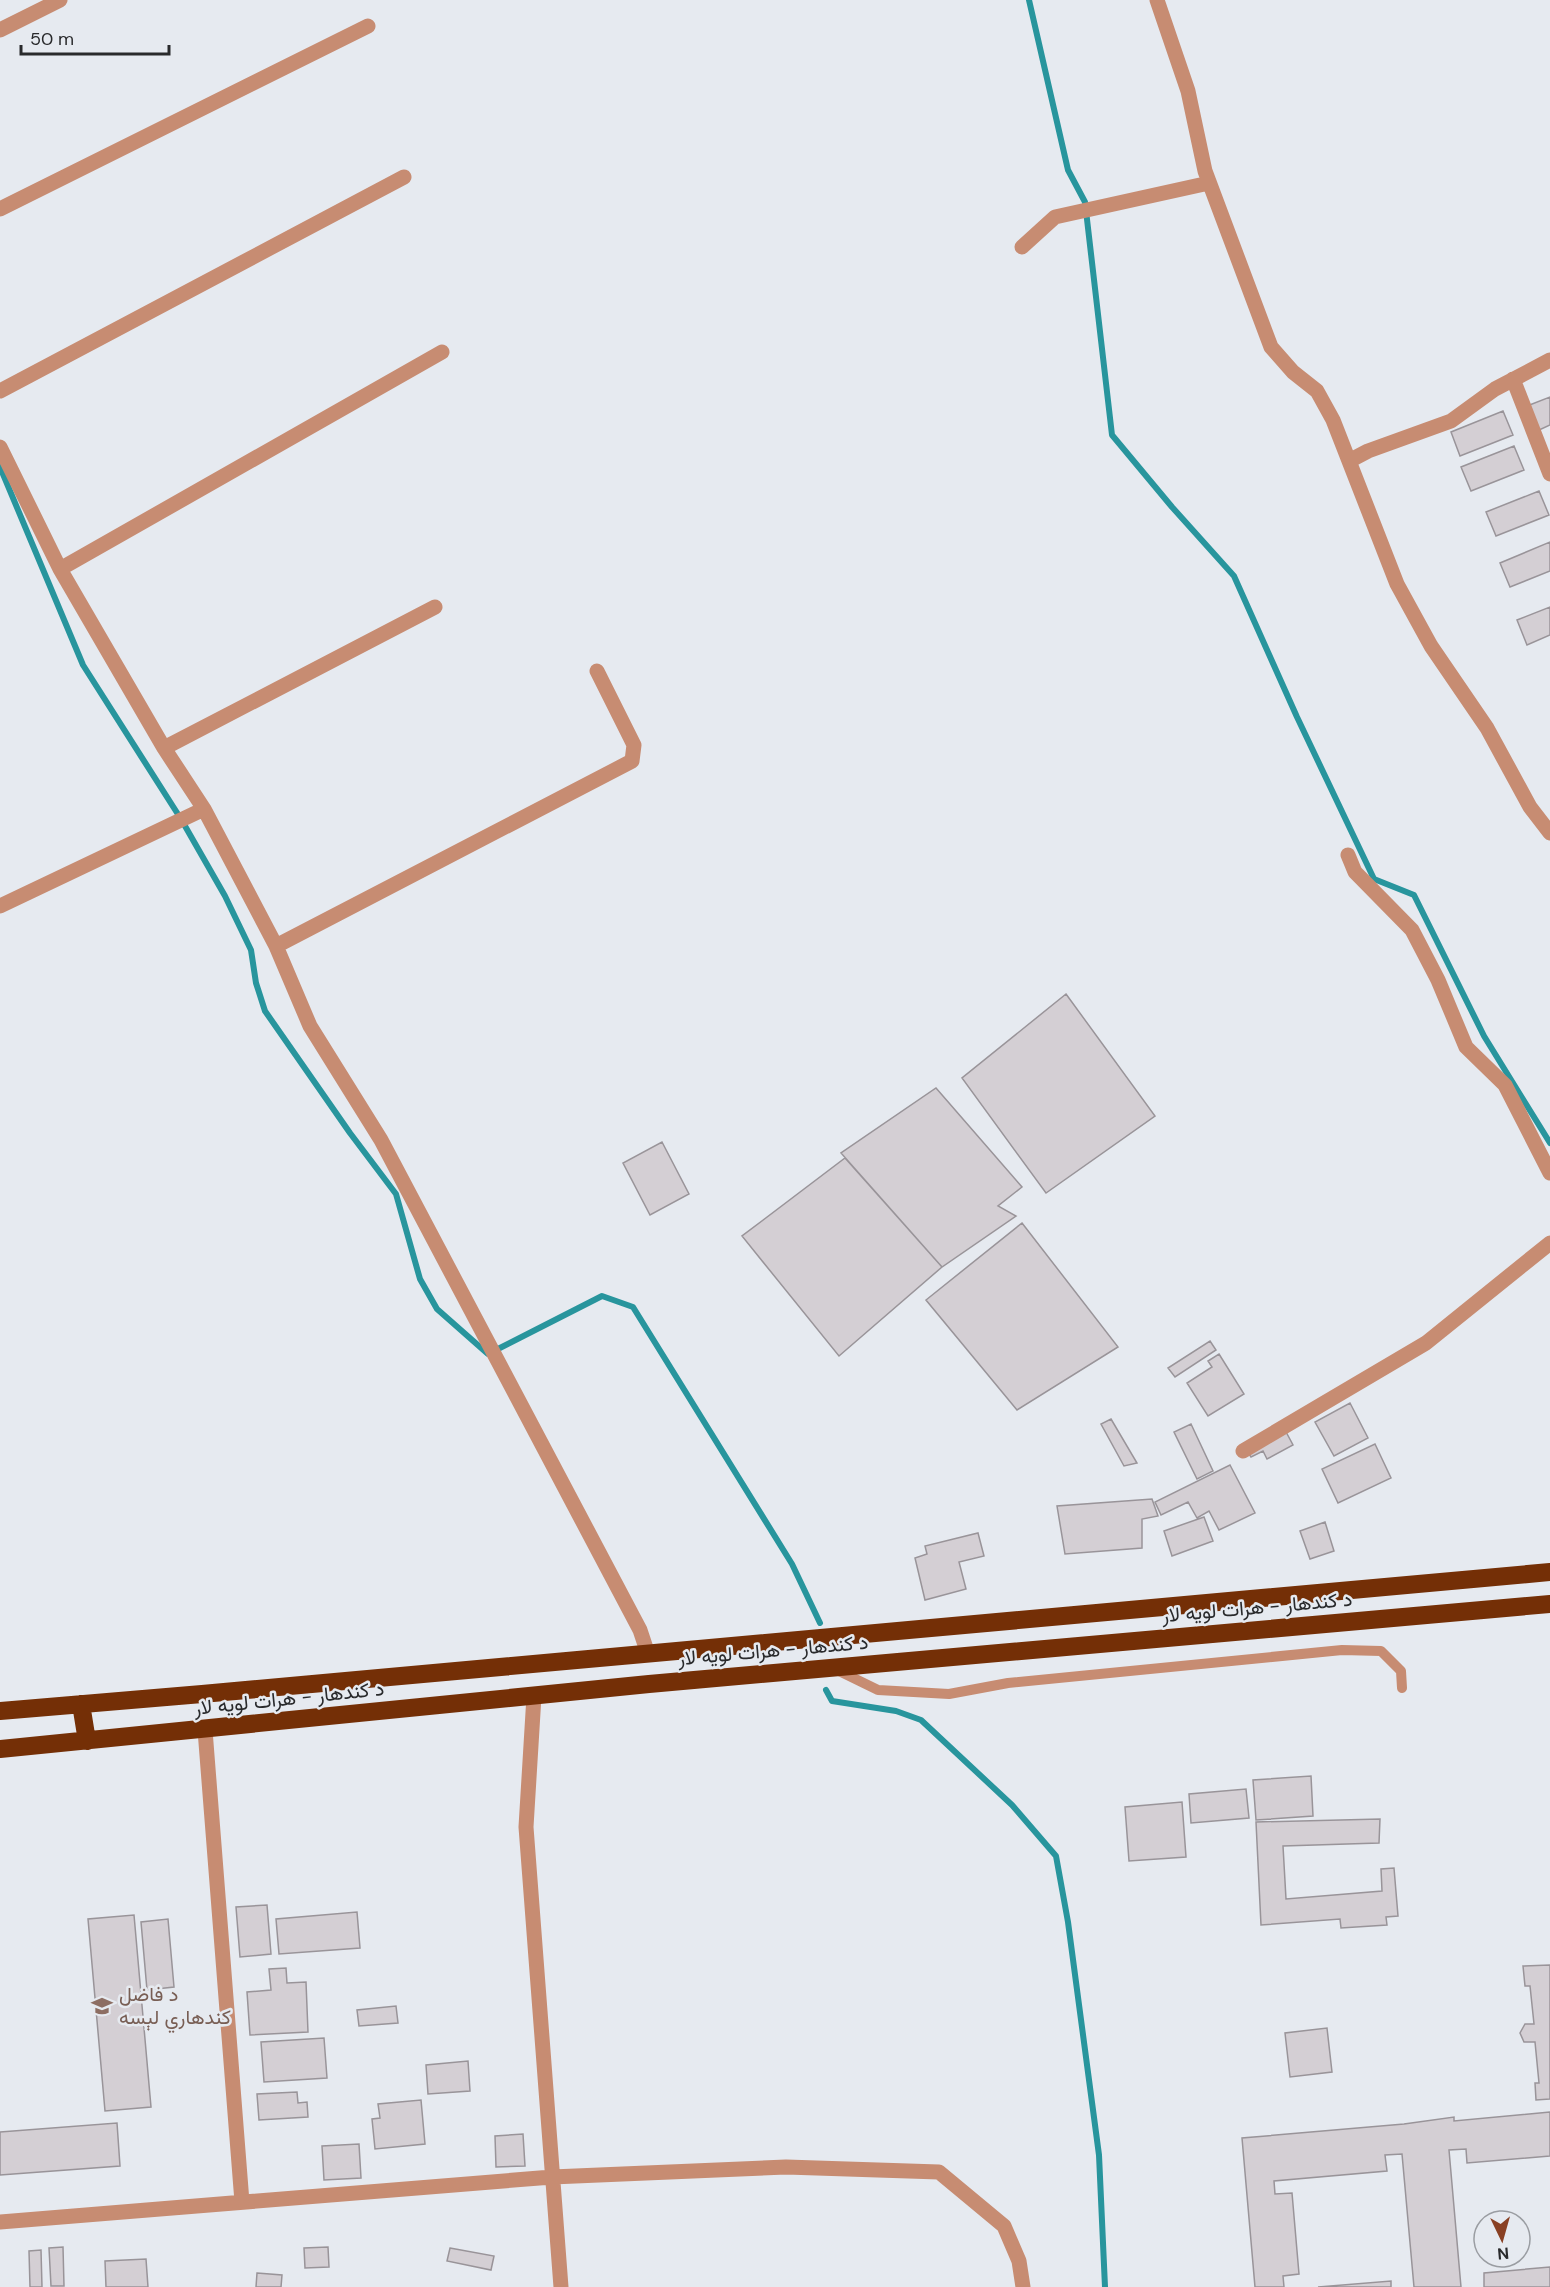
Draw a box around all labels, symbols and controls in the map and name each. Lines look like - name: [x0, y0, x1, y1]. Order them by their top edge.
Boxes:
- scale bar: [21, 18, 170, 56]
- text: 50 m: [30, 27, 74, 51]
- street label: د کندهار - هرات لويه لار: [1160, 1586, 1353, 1628]
- street label: د کندهار - هرات لويه لار: [676, 1629, 869, 1671]
- street label: د کندهار - هرات لويه لار: [192, 1675, 385, 1721]
- place label: د فاضل کندهاري لېسه: [119, 1981, 231, 2034]
- school or university icon: د فاضل کندهاري لېسه: [90, 1994, 114, 2018]
- north arrow: [1472, 2209, 1532, 2269]
- text: N: [1497, 2242, 1510, 2264]

